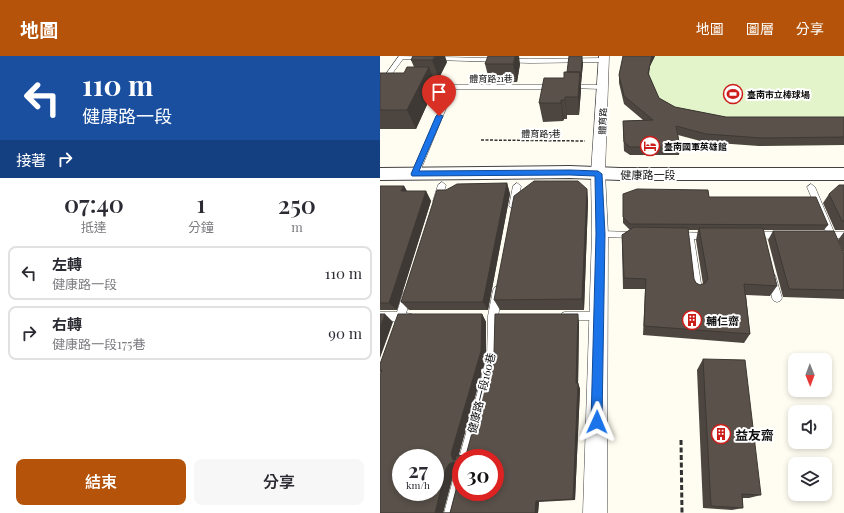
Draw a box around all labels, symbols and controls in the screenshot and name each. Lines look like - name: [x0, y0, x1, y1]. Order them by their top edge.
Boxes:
- text: 地圖: [20, 16, 58, 42]
- text: 地圖: [696, 19, 724, 38]
- text: 圖層: [746, 19, 774, 38]
- text: 分享: [796, 19, 824, 38]
- text: 110 m: [82, 66, 153, 103]
- icon: left: [16, 72, 68, 124]
- street label: 體育路21巷: [469, 72, 513, 84]
- pin: [422, 75, 456, 116]
- icon: arrive: [428, 81, 450, 103]
- sports icon: 臺南市立棒球場: [722, 83, 744, 105]
- place label: 臺南市立棒球場: [747, 88, 810, 100]
- text: 健康路一段: [82, 104, 172, 128]
- street label: 體育路: [596, 107, 608, 135]
- street label: 體育路5巷: [521, 127, 561, 139]
- hotel icon: 臺南國軍英雄館: [639, 135, 661, 157]
- place label: 臺南國軍英雄館: [664, 140, 727, 152]
- icon: right: [54, 148, 76, 170]
- text: 接著: [16, 150, 46, 170]
- street label: 健康路一段: [621, 167, 676, 182]
- text: 07:40: [64, 187, 124, 219]
- text: 1: [196, 187, 206, 219]
- text: 250: [278, 188, 316, 220]
- text: 抵達: [81, 218, 107, 235]
- text: 分鐘: [188, 218, 214, 235]
- text: m: [291, 218, 303, 235]
- text: 左轉: [52, 254, 82, 274]
- icon: left: [18, 262, 40, 284]
- text: 110 m: [325, 263, 362, 283]
- text: 健康路一段: [52, 275, 117, 292]
- building icon: 輔仁齋: [681, 309, 703, 331]
- place label: 輔仁齋: [706, 313, 739, 328]
- text: 右轉: [52, 314, 82, 334]
- icon: right: [18, 322, 40, 344]
- text: 90 m: [328, 323, 362, 343]
- text: 健康路一段175巷: [52, 335, 145, 352]
- street label: 健康路一段160巷: [464, 351, 498, 435]
- north arrow: [788, 353, 832, 397]
- map controls: [788, 353, 832, 501]
- position arrow: [576, 401, 618, 443]
- button: sound: [788, 405, 832, 449]
- building icon: 益友齋: [710, 423, 732, 445]
- place label: 益友齋: [735, 426, 774, 443]
- speed limit sign: 30: [452, 449, 504, 501]
- text: 27: [408, 456, 428, 483]
- button: layers: [788, 457, 832, 501]
- button: 結束: [16, 459, 186, 505]
- button: 分享: [194, 459, 364, 505]
- text: km/h: [406, 478, 430, 492]

